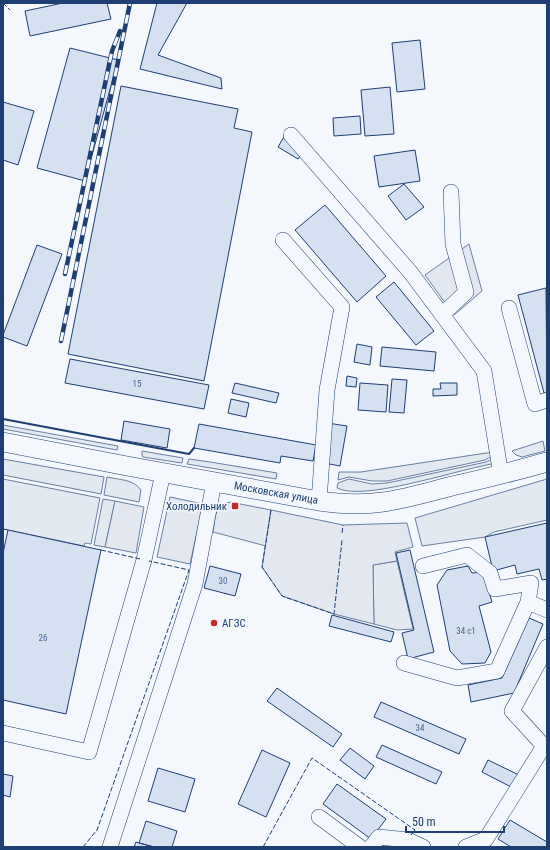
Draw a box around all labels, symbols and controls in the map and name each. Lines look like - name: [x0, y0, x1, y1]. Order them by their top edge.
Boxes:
- house number: 15: [133, 379, 142, 389]
- street label: Московская улица: [233, 479, 319, 507]
- place label: Холодильник: [166, 500, 228, 513]
- marker: Холодильник: [230, 501, 240, 511]
- house number: 30: [219, 576, 227, 586]
- place label: АГЗС: [222, 617, 246, 630]
- marker: АГЗС: [209, 618, 219, 628]
- house number: 34 с1: [456, 626, 476, 636]
- house number: 26: [39, 633, 47, 643]
- house number: 34: [416, 723, 425, 733]
- scale bar: [406, 808, 504, 834]
- text: 50 m: [412, 815, 436, 829]

